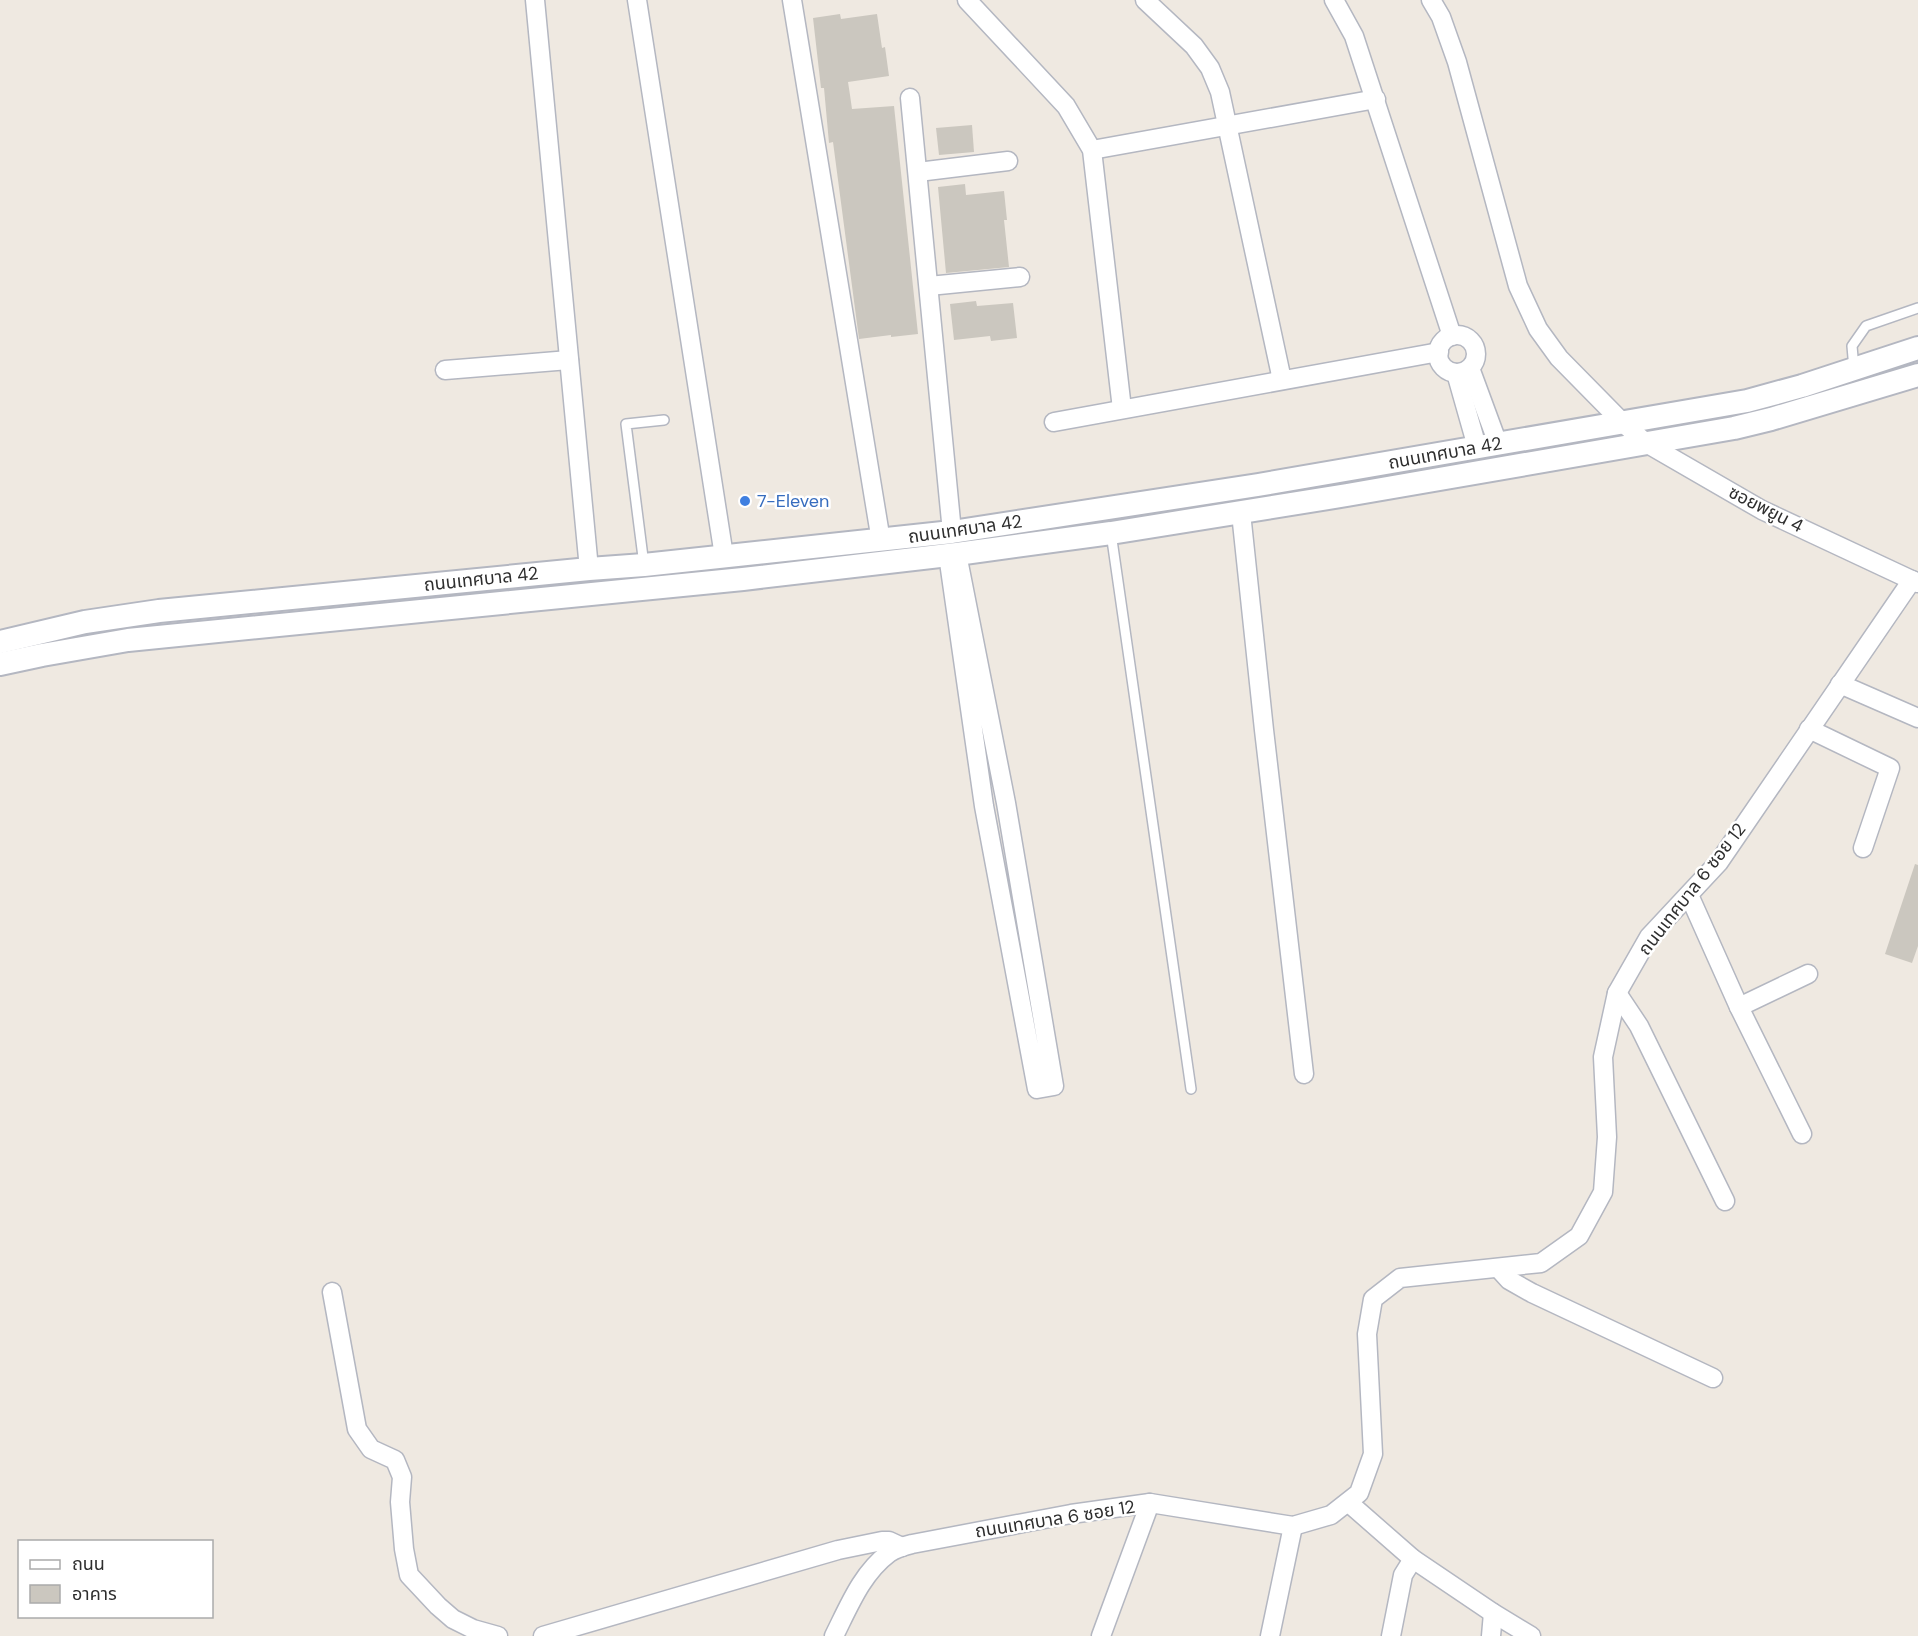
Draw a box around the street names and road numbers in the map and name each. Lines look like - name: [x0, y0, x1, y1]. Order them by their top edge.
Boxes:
- street label: ถนนเทศบาล 42: [1386, 431, 1504, 475]
- street label: ซอยพยูน 4: [1724, 480, 1808, 538]
- street label: ถนนเทศบาล 42: [906, 509, 1024, 549]
- street label: ถนนเทศบาล 42: [423, 561, 539, 597]
- street label: ถนนเทศบาล 6 ซอย 12: [1633, 818, 1751, 960]
- street label: ถนนเทศบาล 6 ซอย 12: [973, 1495, 1137, 1543]

